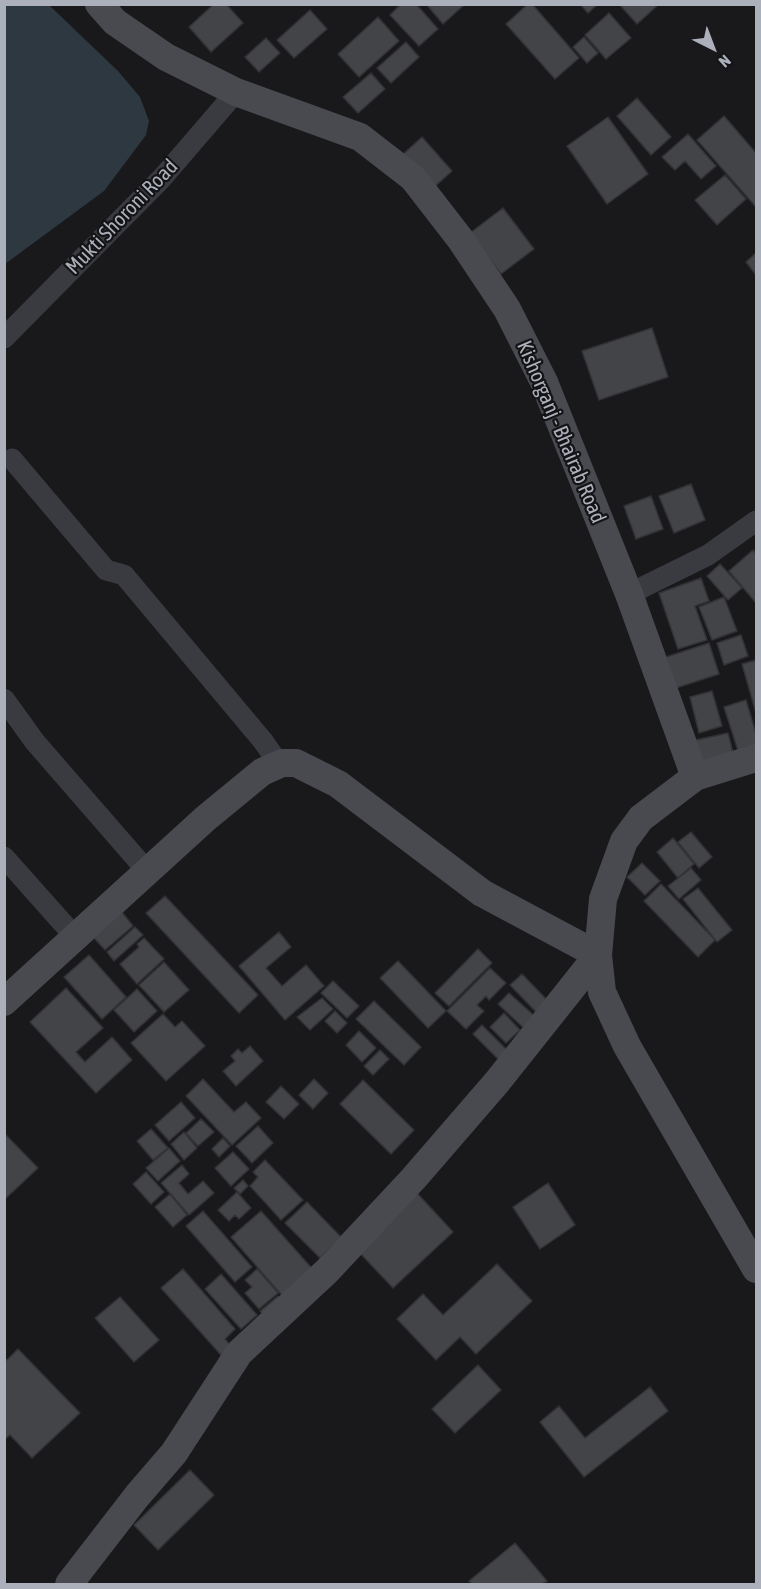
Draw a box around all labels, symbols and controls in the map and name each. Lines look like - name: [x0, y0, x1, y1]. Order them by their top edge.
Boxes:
- north arrow: [683, 18, 743, 78]
- text: N: [716, 52, 735, 71]
- street label: Mukti Shoroni Road: [61, 154, 183, 280]
- street label: Kishorganj - Bhairab Road: [511, 337, 611, 527]

